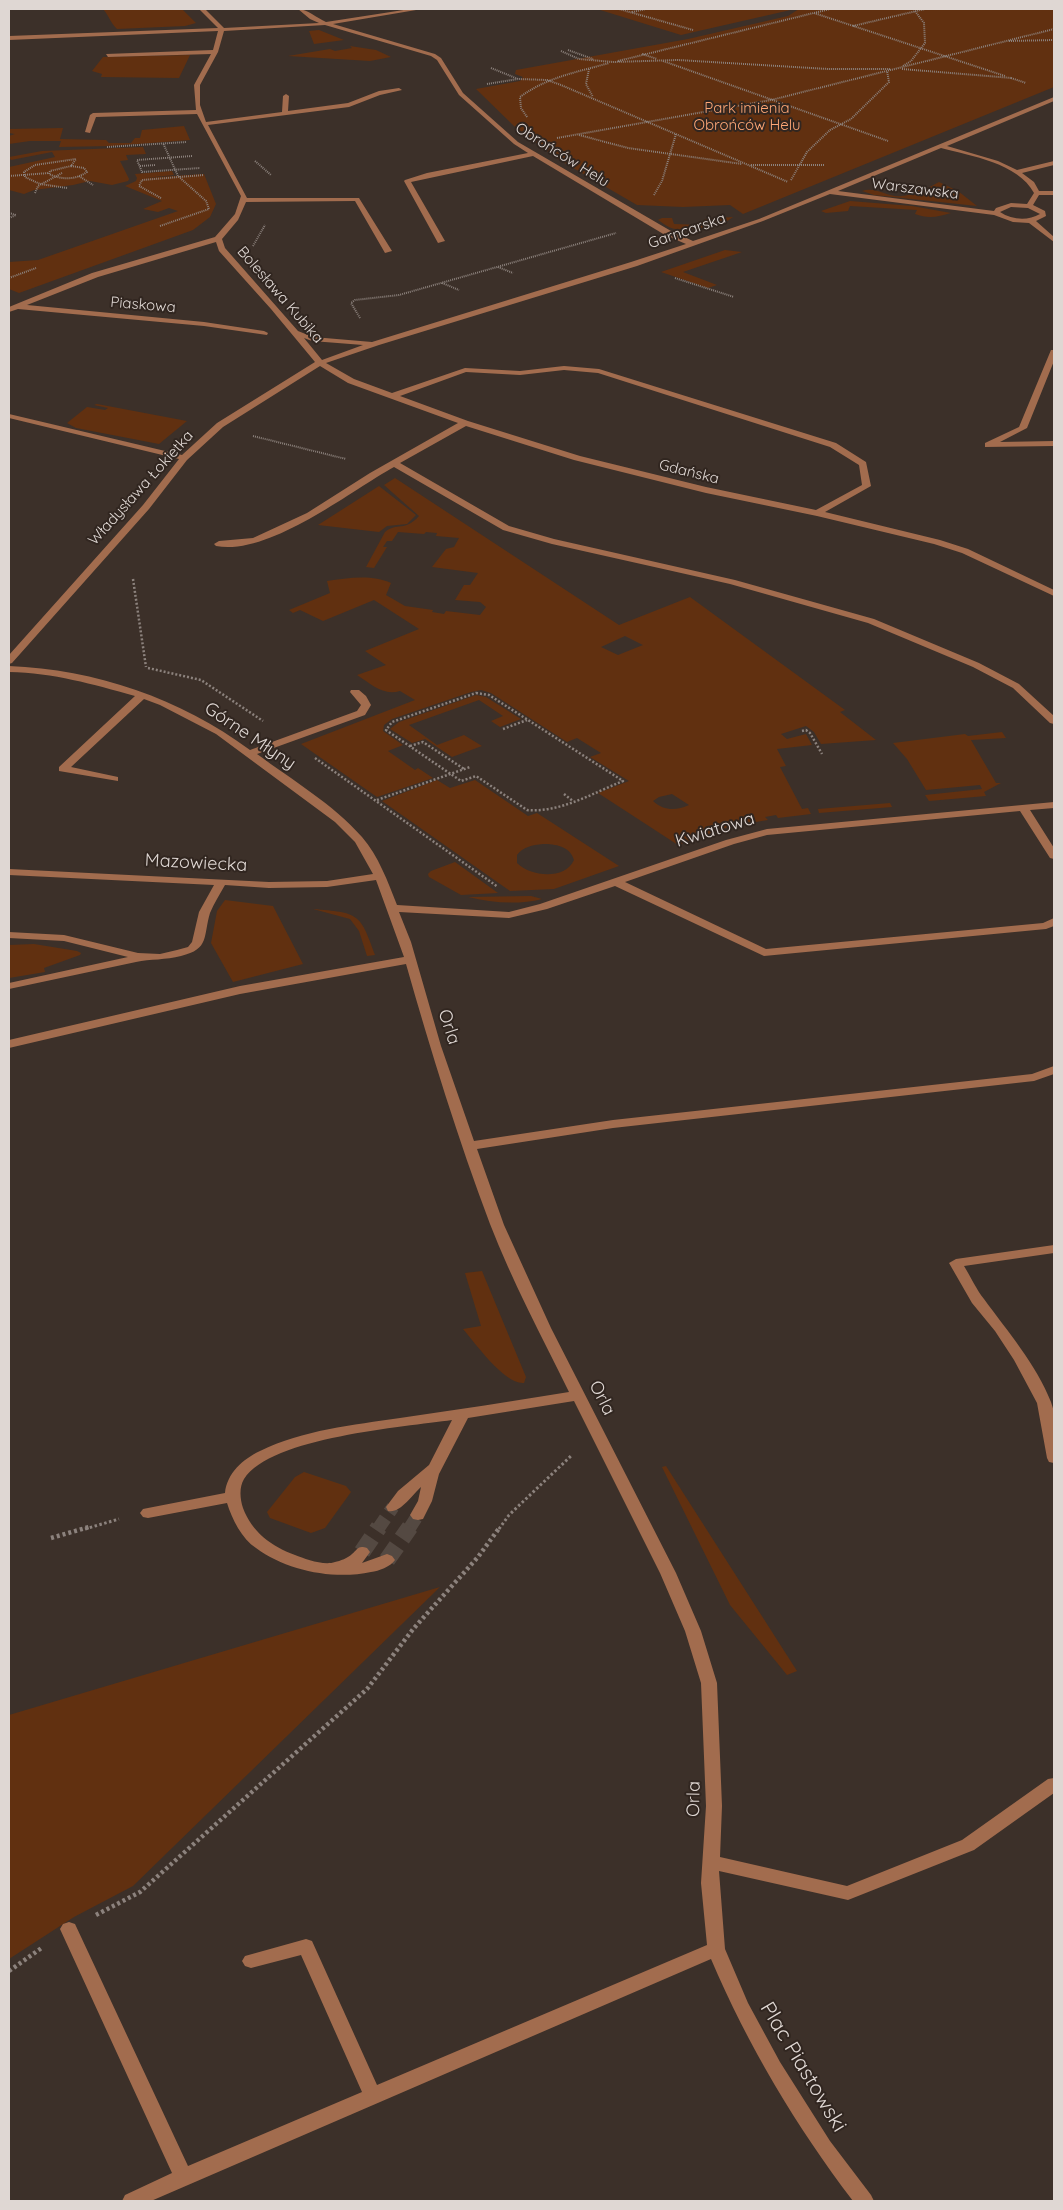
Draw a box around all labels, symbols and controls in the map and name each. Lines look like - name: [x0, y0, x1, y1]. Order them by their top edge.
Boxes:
- park label: Park imienia Obrońców Helu: [693, 99, 801, 134]
- street label: Obrońców Helu: [512, 119, 612, 191]
- street label: Warszawska: [870, 175, 960, 203]
- street label: Garncarska: [646, 209, 728, 253]
- street label: Bolesława Kubika: [233, 243, 327, 347]
- street label: Piaskowa: [110, 293, 176, 317]
- street label: Władysława Łokietka: [85, 427, 197, 549]
- street label: Gdańska: [657, 456, 721, 488]
- street label: Górne Młyny: [200, 698, 300, 774]
- street label: Kwiatowa: [673, 808, 757, 852]
- street label: Mazowiecka: [144, 850, 248, 876]
- street label: Orla: [433, 1007, 465, 1047]
- street label: Orla: [584, 1377, 620, 1419]
- street label: Orla: [683, 1781, 705, 1817]
- street label: Plac Piastowski: [754, 1997, 852, 2137]

